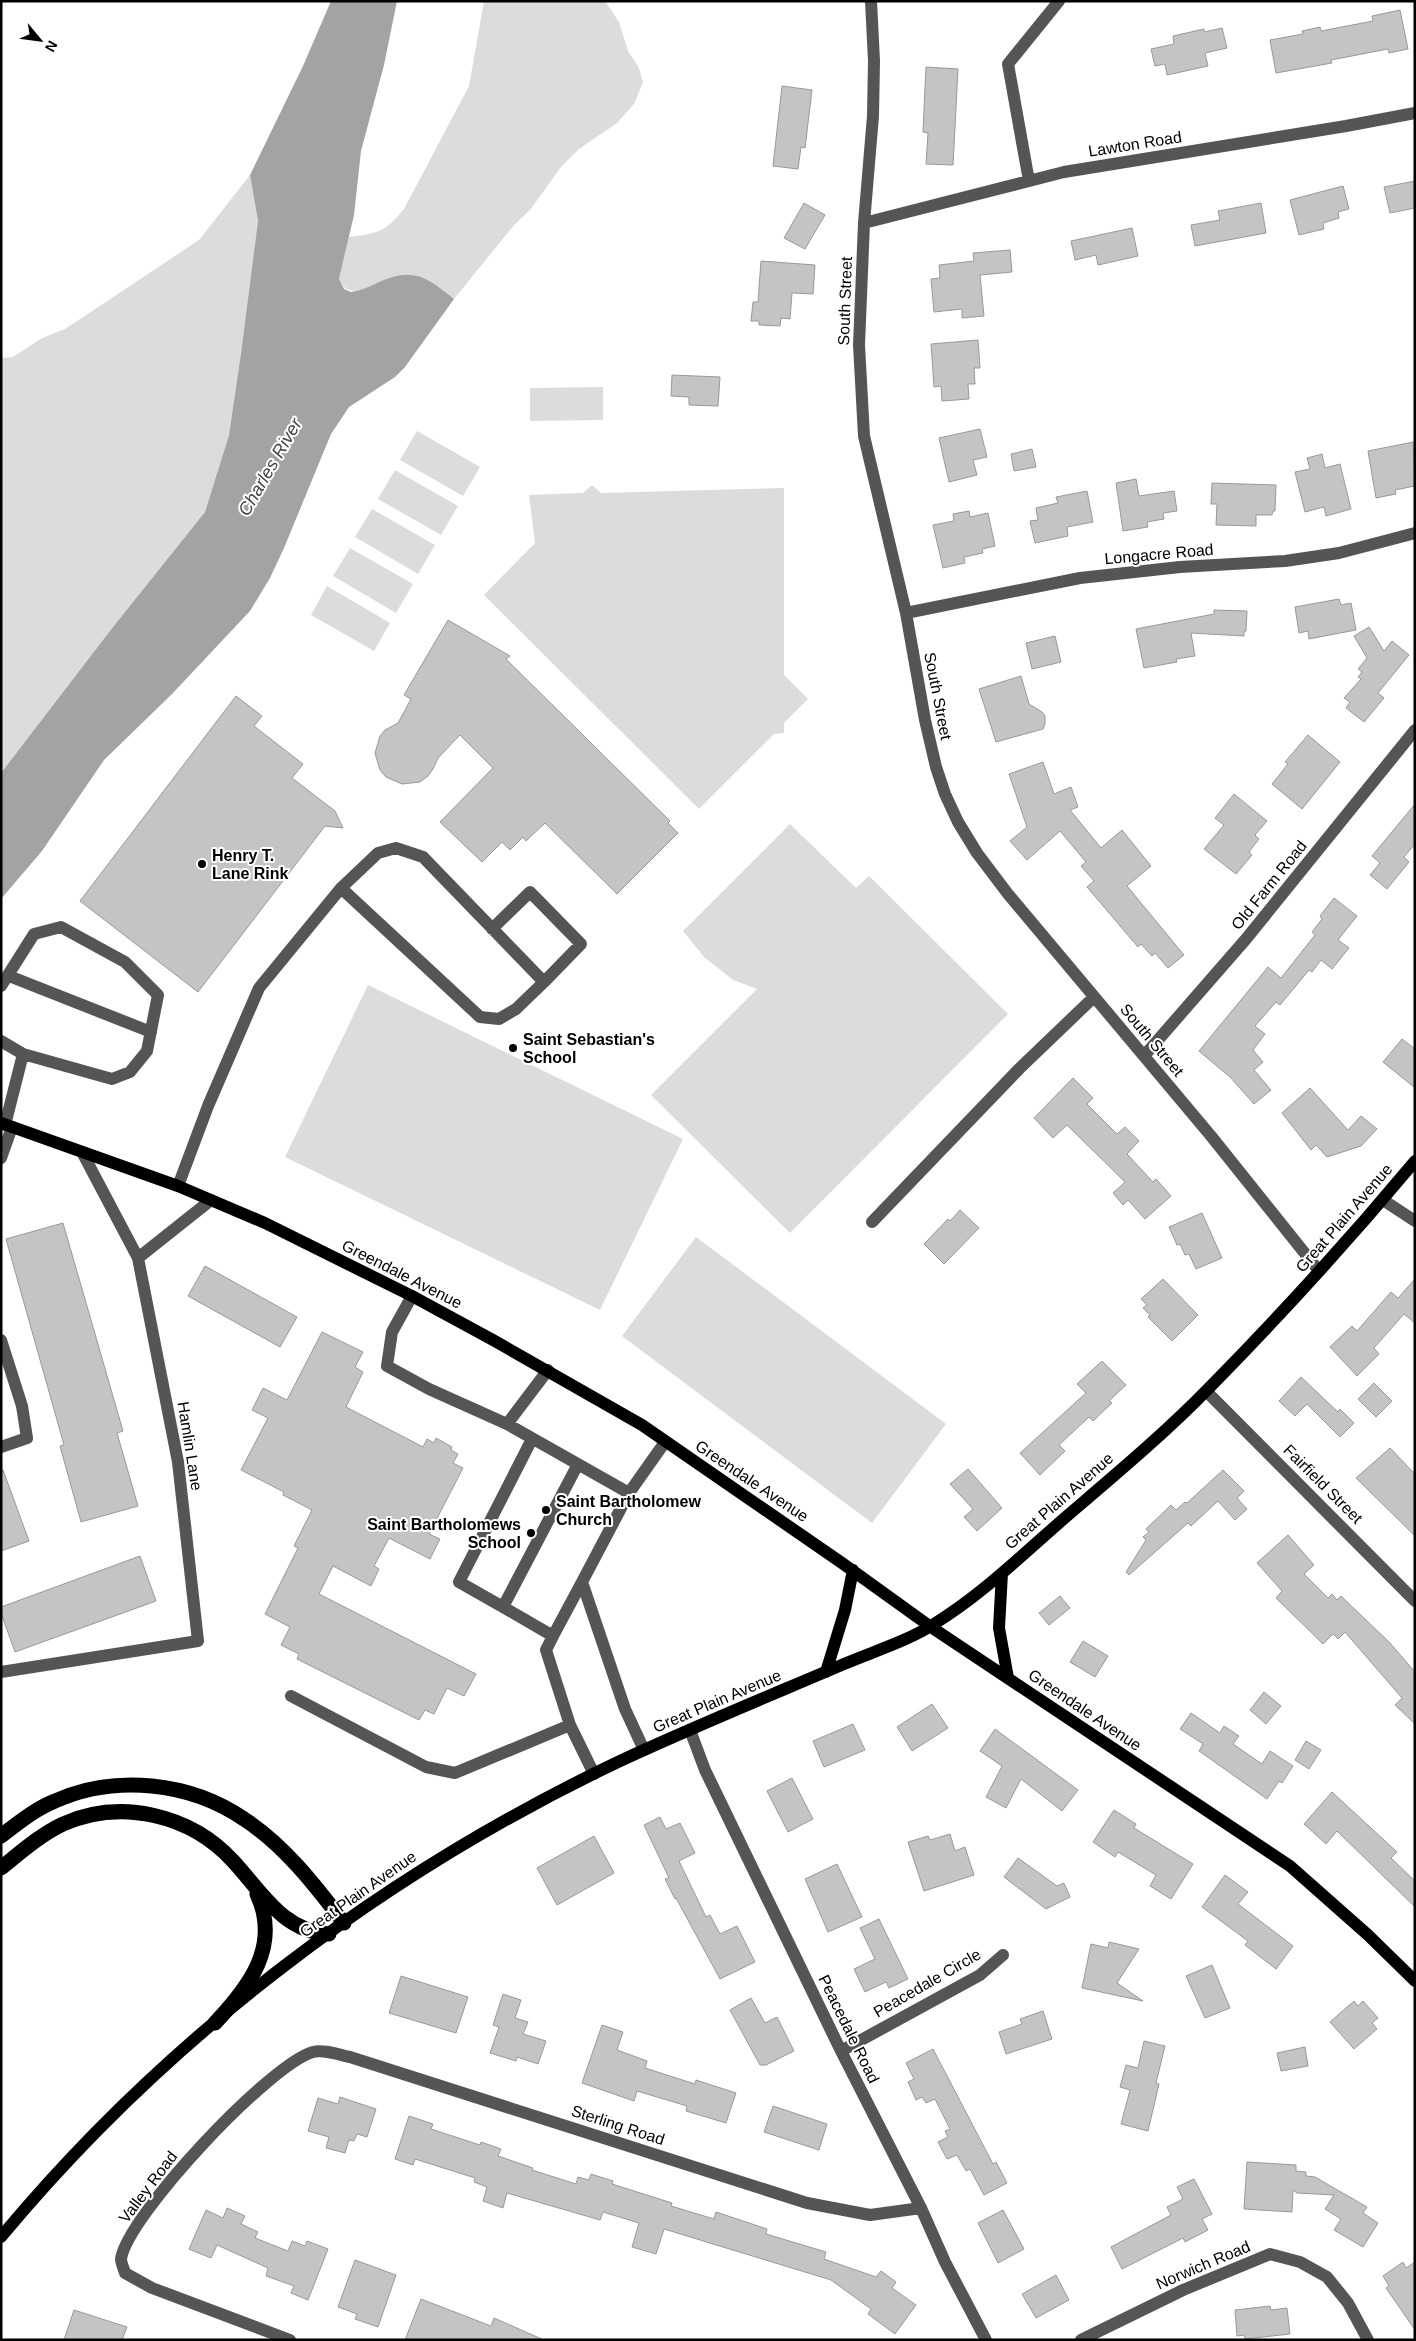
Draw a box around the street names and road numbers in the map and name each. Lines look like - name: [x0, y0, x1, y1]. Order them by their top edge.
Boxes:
- street label: Lawton Road: [1087, 128, 1183, 160]
- street label: South Street: [835, 256, 855, 346]
- street label: Longacre Road: [1104, 541, 1214, 567]
- street label: South Street: [921, 651, 955, 742]
- street label: Old Farm Road: [1228, 837, 1310, 933]
- street label: South Street: [1117, 1000, 1187, 1080]
- street label: Great Plain Avenue: [1292, 1160, 1396, 1275]
- street label: Greendale Avenue: [339, 1236, 465, 1312]
- street label: Hamlin Lane: [175, 1400, 205, 1492]
- street label: Greendale Avenue: [692, 1437, 812, 1525]
- street label: Fairfield Street: [1280, 1441, 1366, 1527]
- street label: Great Plain Avenue: [1002, 1449, 1117, 1553]
- street label: Great Plain Avenue: [650, 1666, 784, 1736]
- street label: Greendale Avenue: [1025, 1666, 1145, 1754]
- street label: Great Plain Avenue: [297, 1848, 419, 1940]
- street label: Peacedale Circle: [870, 1945, 984, 2021]
- street label: Peacedale Road: [815, 1972, 883, 2086]
- street label: Sterling Road: [569, 2102, 667, 2148]
- street label: Valley Road: [116, 2148, 180, 2226]
- street label: Norwich Road: [1153, 2238, 1253, 2292]

